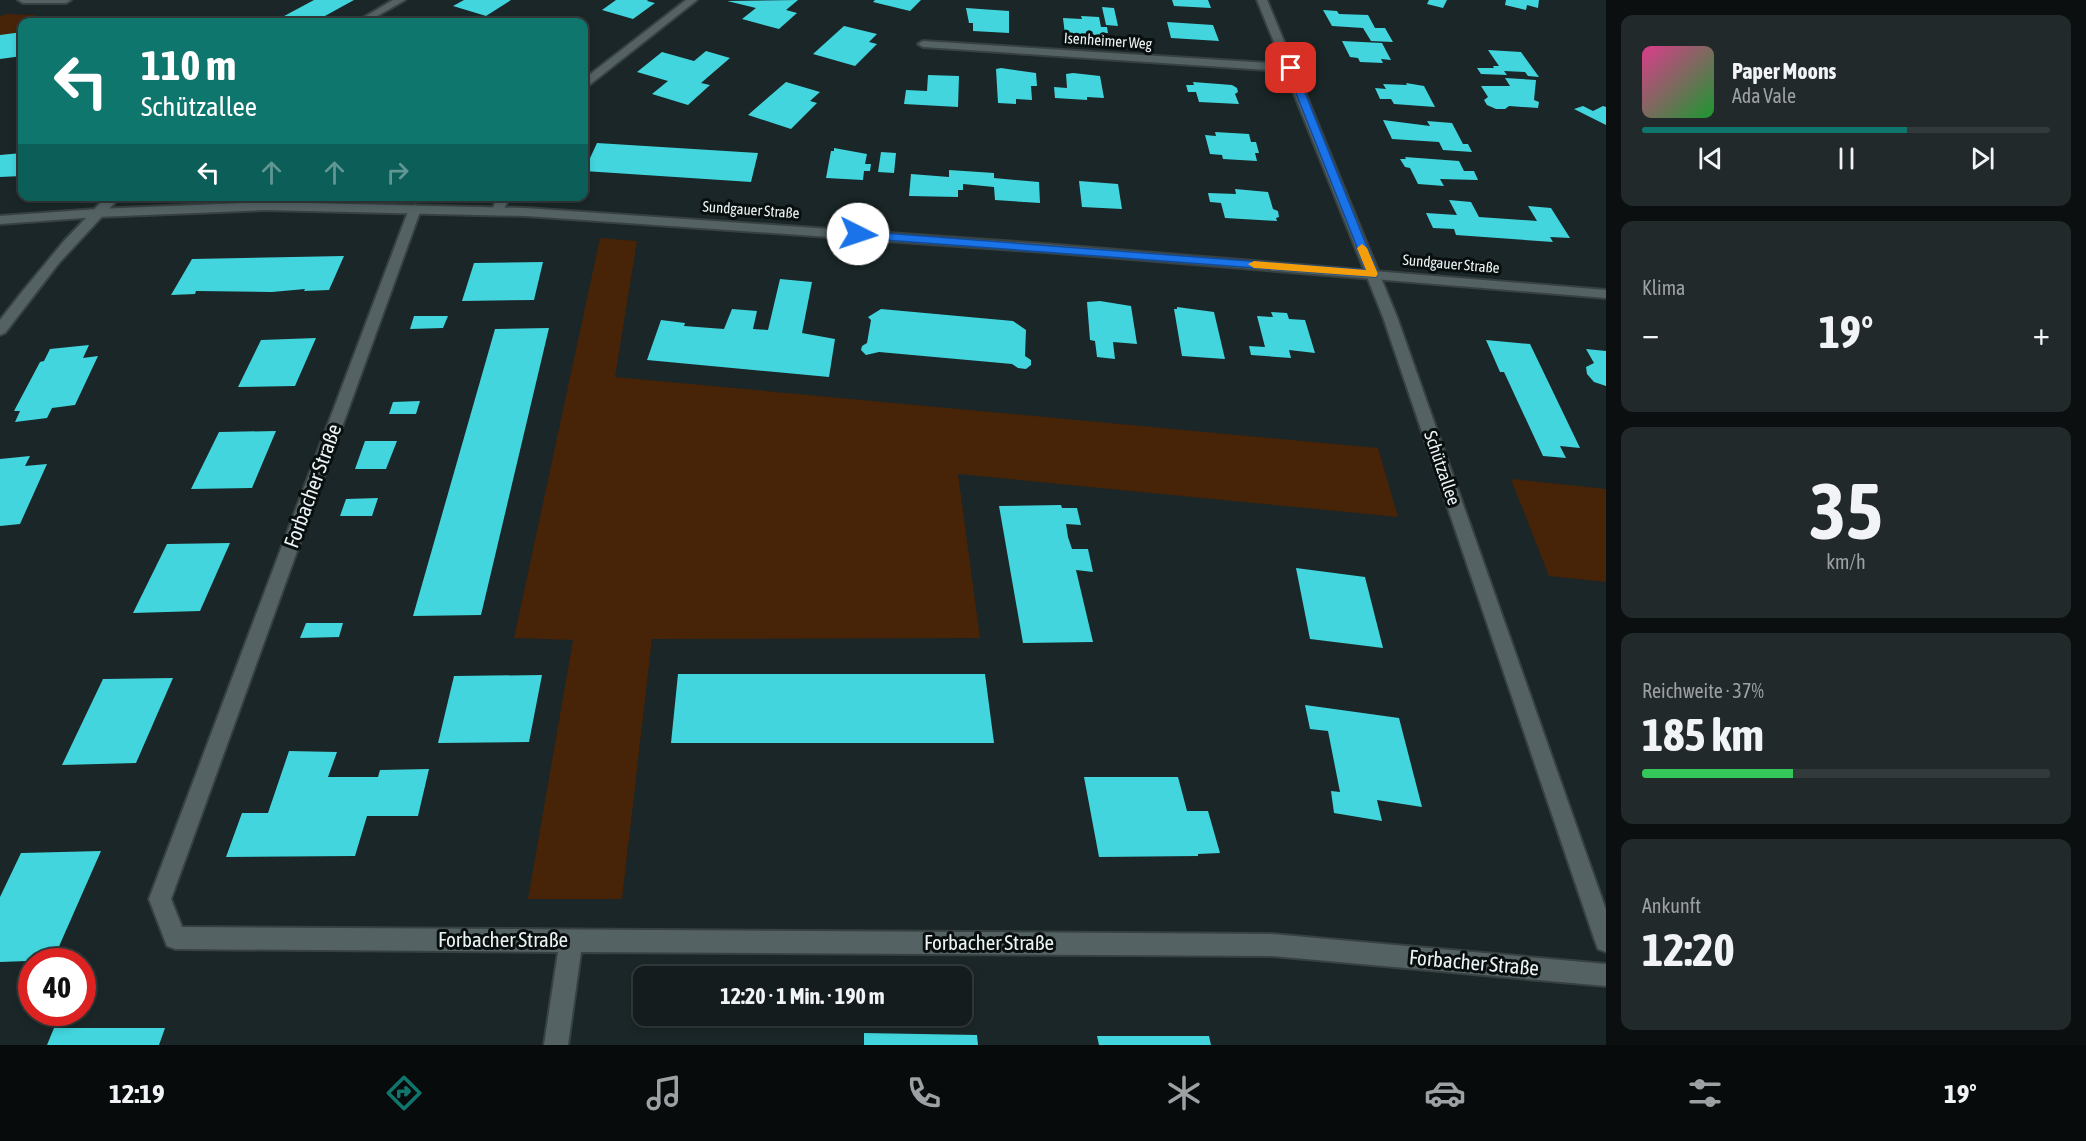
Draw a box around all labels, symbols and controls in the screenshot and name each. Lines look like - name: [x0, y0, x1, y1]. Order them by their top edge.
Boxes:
- street label: Isenheimer Weg: [1063, 29, 1153, 52]
- text: 110 m: [141, 41, 236, 89]
- icon: left: [42, 42, 120, 120]
- pin: [1265, 42, 1316, 93]
- icon: arrive: [1274, 51, 1307, 84]
- text: Paper Moons: [1732, 58, 1836, 84]
- text: Ada Vale: [1732, 84, 1796, 107]
- text: Schützallee: [141, 91, 257, 122]
- icon: previous: [1694, 142, 1727, 175]
- icon: pause: [1830, 142, 1863, 175]
- icon: next: [1966, 142, 1999, 175]
- icon: left: [192, 156, 225, 189]
- icon: ahead: [255, 156, 288, 189]
- icon: ahead: [318, 156, 351, 189]
- icon: right: [381, 156, 414, 189]
- street label: Sundgauer Straße: [702, 198, 800, 221]
- position arrow: [826, 202, 890, 266]
- street label: Sundgauer Straße: [1402, 251, 1500, 276]
- text: Klima: [1642, 276, 1685, 299]
- text: 19°: [1819, 306, 1873, 358]
- text: −: [1642, 314, 1659, 352]
- text: +: [2033, 314, 2050, 352]
- street label: Forbacher Straße: [279, 420, 346, 551]
- street label: Schützallee: [1420, 428, 1465, 508]
- text: 35: [1809, 466, 1883, 556]
- text: km/h: [1826, 550, 1866, 573]
- text: Reichweite · 37%: [1642, 679, 1764, 702]
- text: 185 km: [1642, 709, 1764, 761]
- text: Ankunft: [1642, 894, 1701, 917]
- text: 12:20: [1642, 924, 1735, 976]
- street label: Forbacher Straße: [438, 927, 568, 951]
- street label: Forbacher Straße: [924, 930, 1054, 954]
- street label: Forbacher Straße: [1408, 944, 1540, 980]
- speed limit sign: 40: [18, 948, 96, 1026]
- text: 12:20 · 1 Min. · 190 m: [720, 983, 885, 1009]
- icon: directions: [383, 1072, 425, 1114]
- icon: music: [643, 1072, 685, 1114]
- icon: phone: [903, 1072, 945, 1114]
- icon: climate: [1163, 1072, 1205, 1114]
- icon: car: [1424, 1072, 1466, 1114]
- icon: filters: [1684, 1072, 1726, 1114]
- text: 12:19: [109, 1078, 165, 1109]
- text: 19°: [1944, 1078, 1977, 1109]

